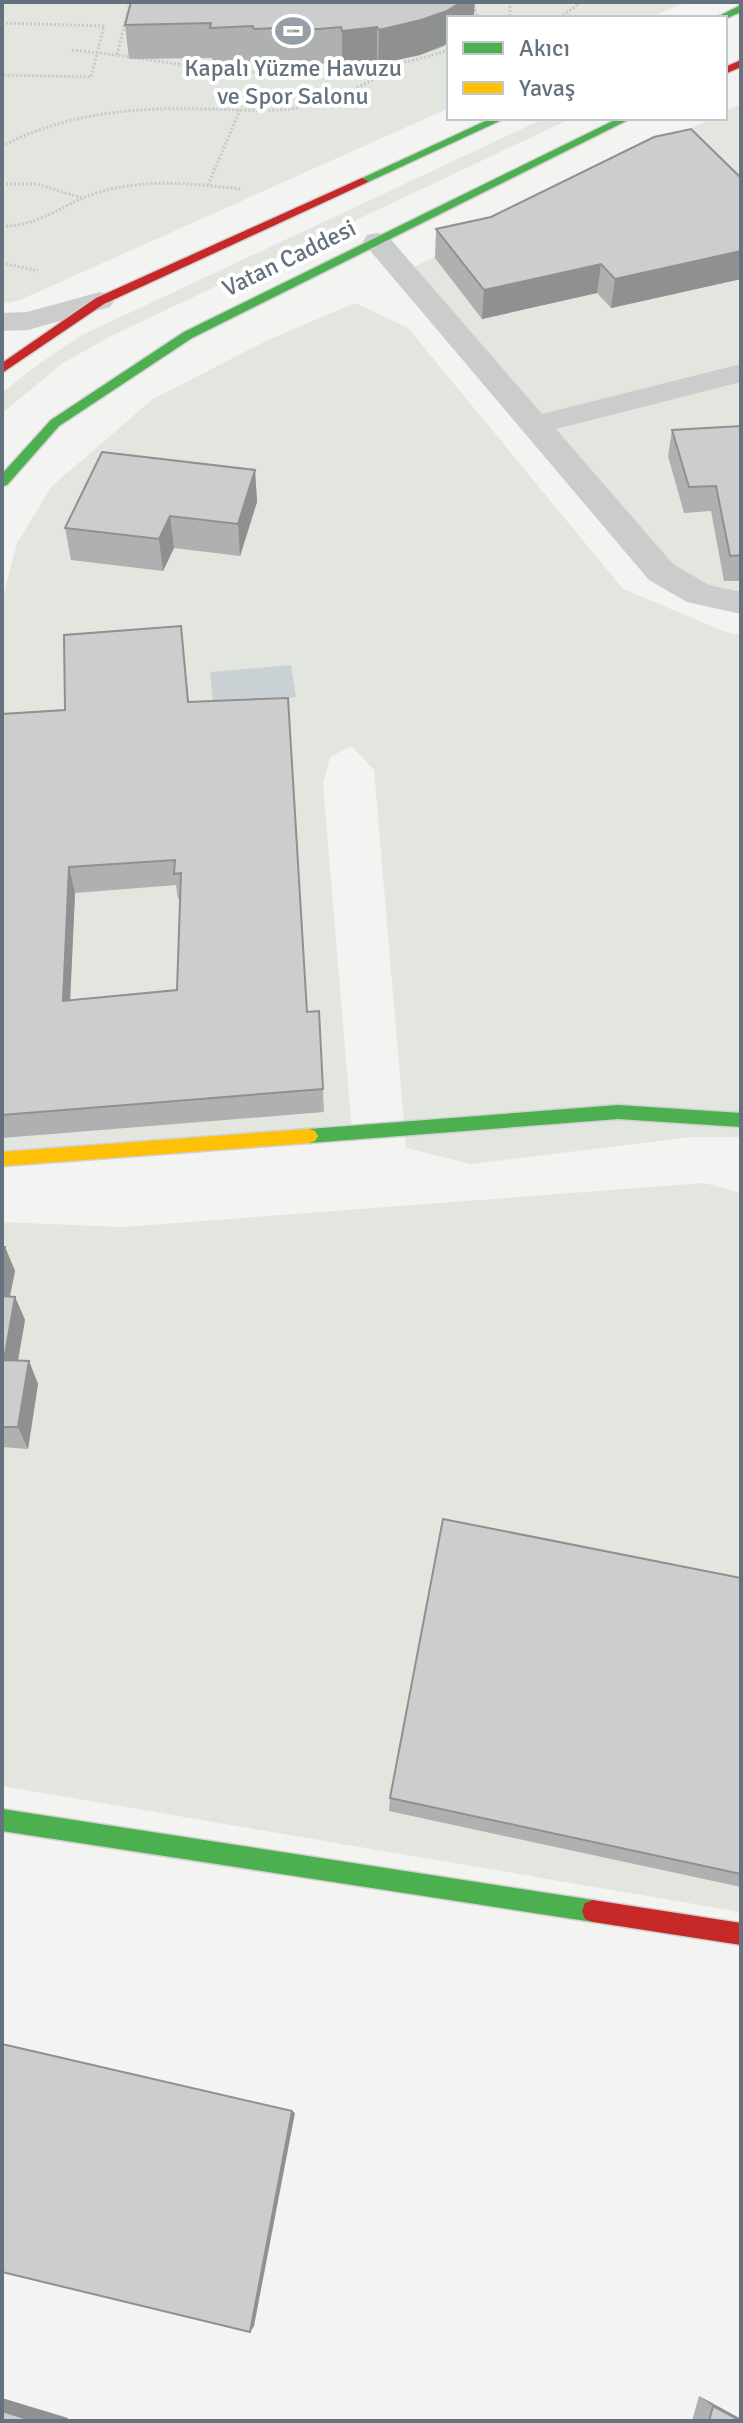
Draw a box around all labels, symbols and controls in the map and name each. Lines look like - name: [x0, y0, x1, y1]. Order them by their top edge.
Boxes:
- sports icon: Kapalı Yüzme Havuzu ve Spor Salonu: [274, 12, 312, 50]
- legend: [447, 16, 727, 120]
- text: Akıcı: [519, 33, 570, 63]
- place label: Kapalı Yüzme Havuzu ve Spor Salonu: [184, 53, 402, 111]
- text: Yavaş: [519, 73, 575, 103]
- street label: Vatan Caddesi: [217, 213, 361, 303]

